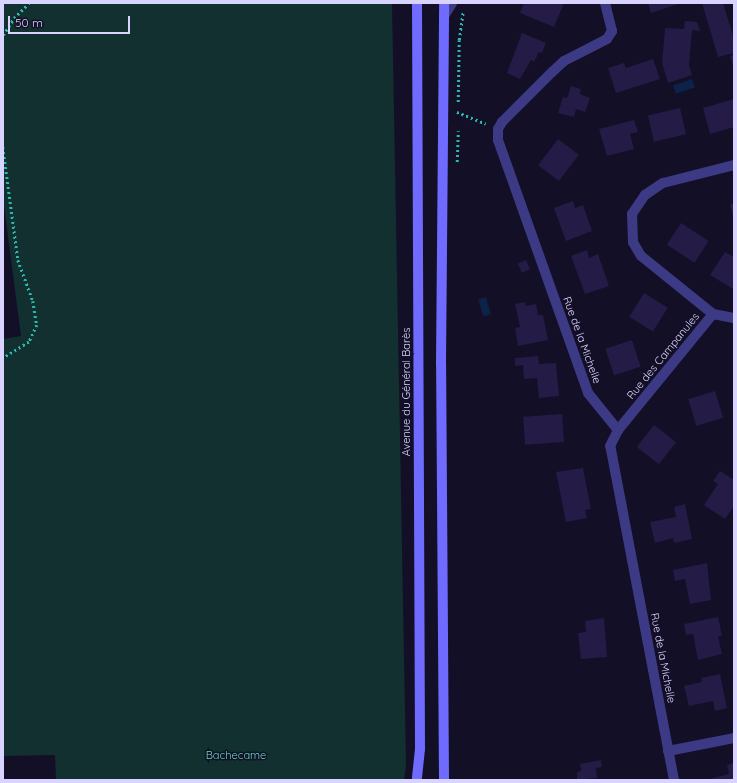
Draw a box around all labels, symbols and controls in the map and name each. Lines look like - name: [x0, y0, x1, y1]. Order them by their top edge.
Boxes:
- scale bar: [10, 8, 132, 34]
- text: 50 m: [15, 15, 43, 30]
- street label: Rue de la Michelle: [560, 295, 604, 385]
- street label: Rue des Campanules: [624, 310, 702, 402]
- street label: Avenue du Général Barès: [399, 328, 413, 456]
- street label: Rue de la Michelle: [648, 612, 678, 704]
- park label: Bachecame: [206, 748, 266, 762]

